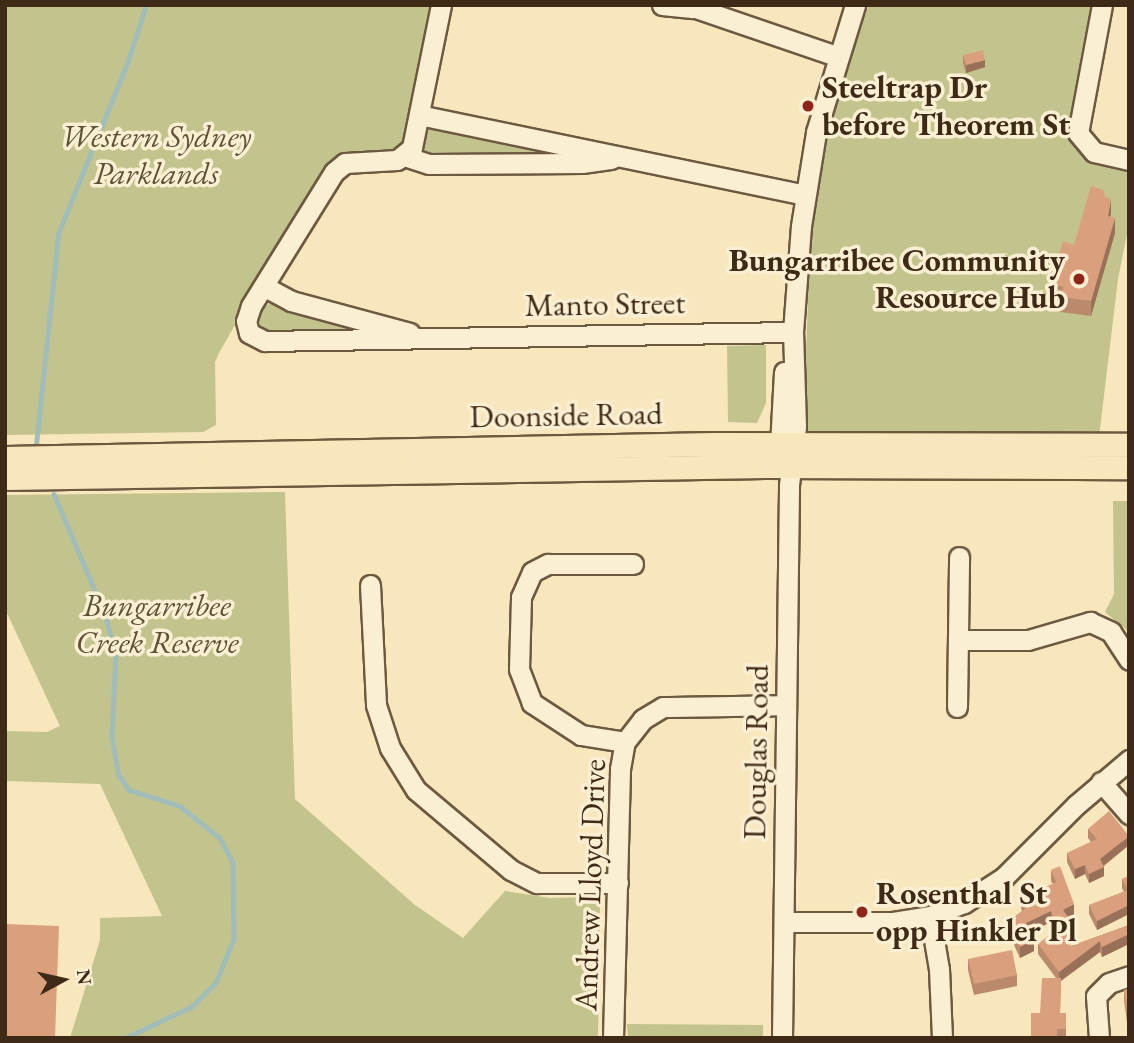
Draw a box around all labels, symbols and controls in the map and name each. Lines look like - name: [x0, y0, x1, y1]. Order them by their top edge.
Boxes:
- place label: Steeltrap Dr before Theorem St: [822, 69, 1070, 144]
- marker: Steeltrap Dr before Theorem St: [800, 98, 816, 114]
- park label: Western Sydney Parklands: [60, 118, 252, 193]
- place label: Bungarribee Community Resource Hub: [729, 242, 1065, 317]
- marker: Bungarribee Community Resource Hub: [1071, 271, 1087, 287]
- street label: Manto Street: [524, 283, 686, 325]
- street label: Doonside Road: [469, 394, 663, 436]
- park label: Bungarribee Creek Reserve: [75, 587, 239, 662]
- street label: Douglas Road: [735, 664, 777, 840]
- street label: Andrew Lloyd Drive: [566, 758, 614, 1012]
- place label: Rosenthal St opp Hinkler Pl: [876, 875, 1077, 950]
- marker: Rosenthal St opp Hinkler Pl: [854, 904, 870, 920]
- north arrow: [28, 945, 98, 1015]
- text: N: [71, 968, 98, 986]

